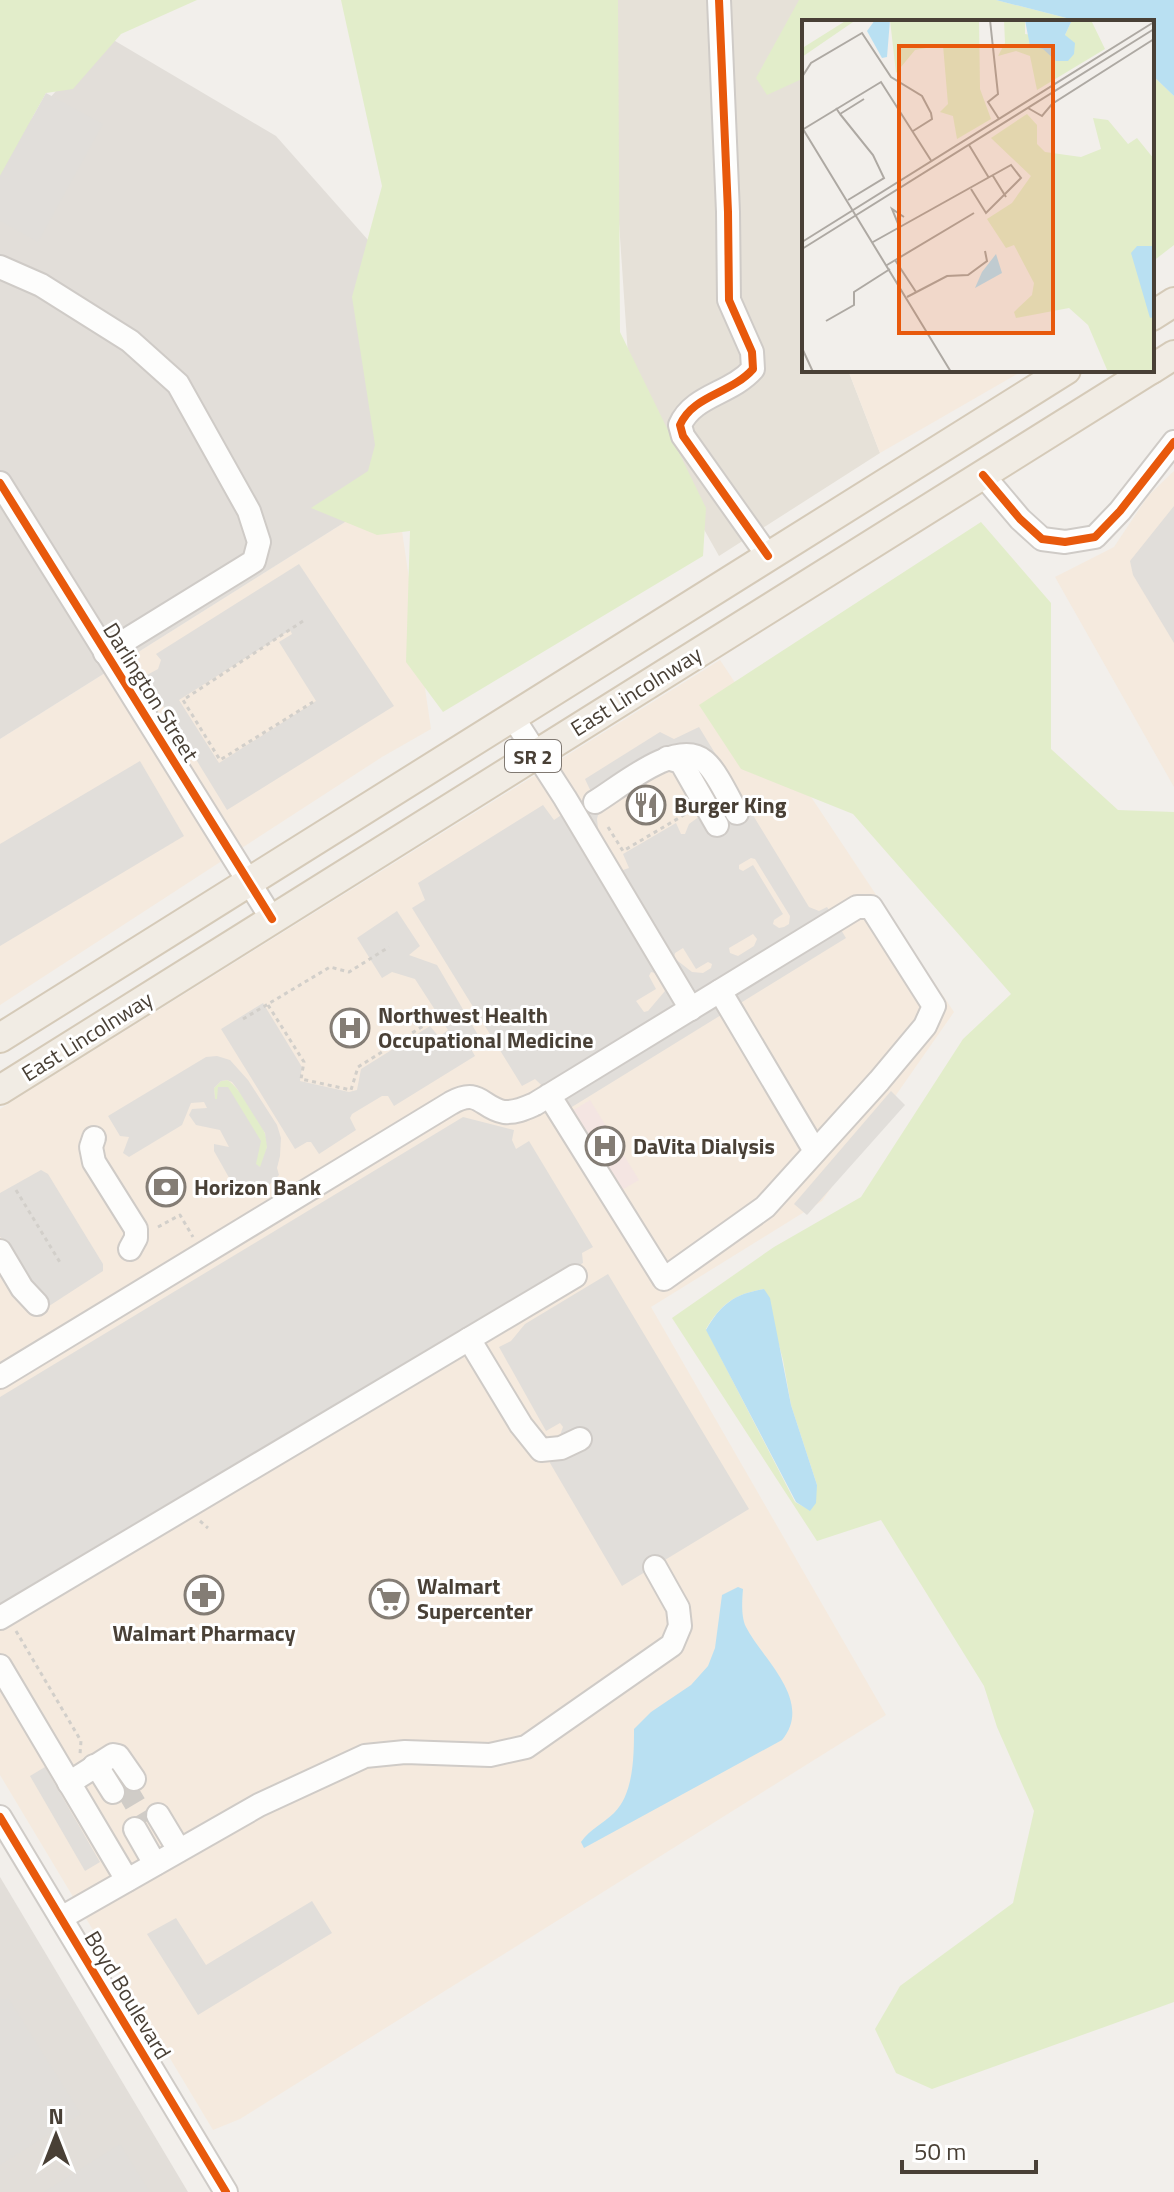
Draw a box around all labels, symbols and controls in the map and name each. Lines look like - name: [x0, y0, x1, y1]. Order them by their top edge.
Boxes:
- inset map: [802, 20, 1154, 372]
- street label: Darlington Street: [95, 616, 208, 768]
- street label: East Lincolnway: [564, 637, 709, 745]
- road number: SR 2: [505, 740, 561, 772]
- restaurant icon: Burger King: [625, 784, 667, 826]
- place label: Burger King: [674, 788, 787, 822]
- street label: East Lincolnway: [15, 982, 160, 1090]
- place label: Northwest Health Occupational Medicine: [378, 998, 593, 1057]
- hospital icon: Northwest Health Occupational Medicine: [329, 1007, 371, 1049]
- hospital icon: DaVita Dialysis: [584, 1125, 626, 1167]
- place label: DaVita Dialysis: [633, 1129, 775, 1163]
- bank icon: Horizon Bank: [145, 1166, 187, 1208]
- place label: Horizon Bank: [194, 1170, 322, 1204]
- place label: Walmart Supercenter: [417, 1569, 533, 1628]
- pharmacy icon: Walmart Pharmacy: [183, 1574, 225, 1616]
- supermarket icon: Walmart Supercenter: [368, 1578, 410, 1620]
- place label: Walmart Pharmacy: [112, 1616, 296, 1650]
- street label: Boyd Boulevard: [76, 1924, 180, 2066]
- north arrow: [16, 2096, 96, 2176]
- text: N: [48, 2099, 64, 2133]
- scale bar: [902, 2124, 1036, 2174]
- text: 50 m: [914, 2133, 966, 2169]

